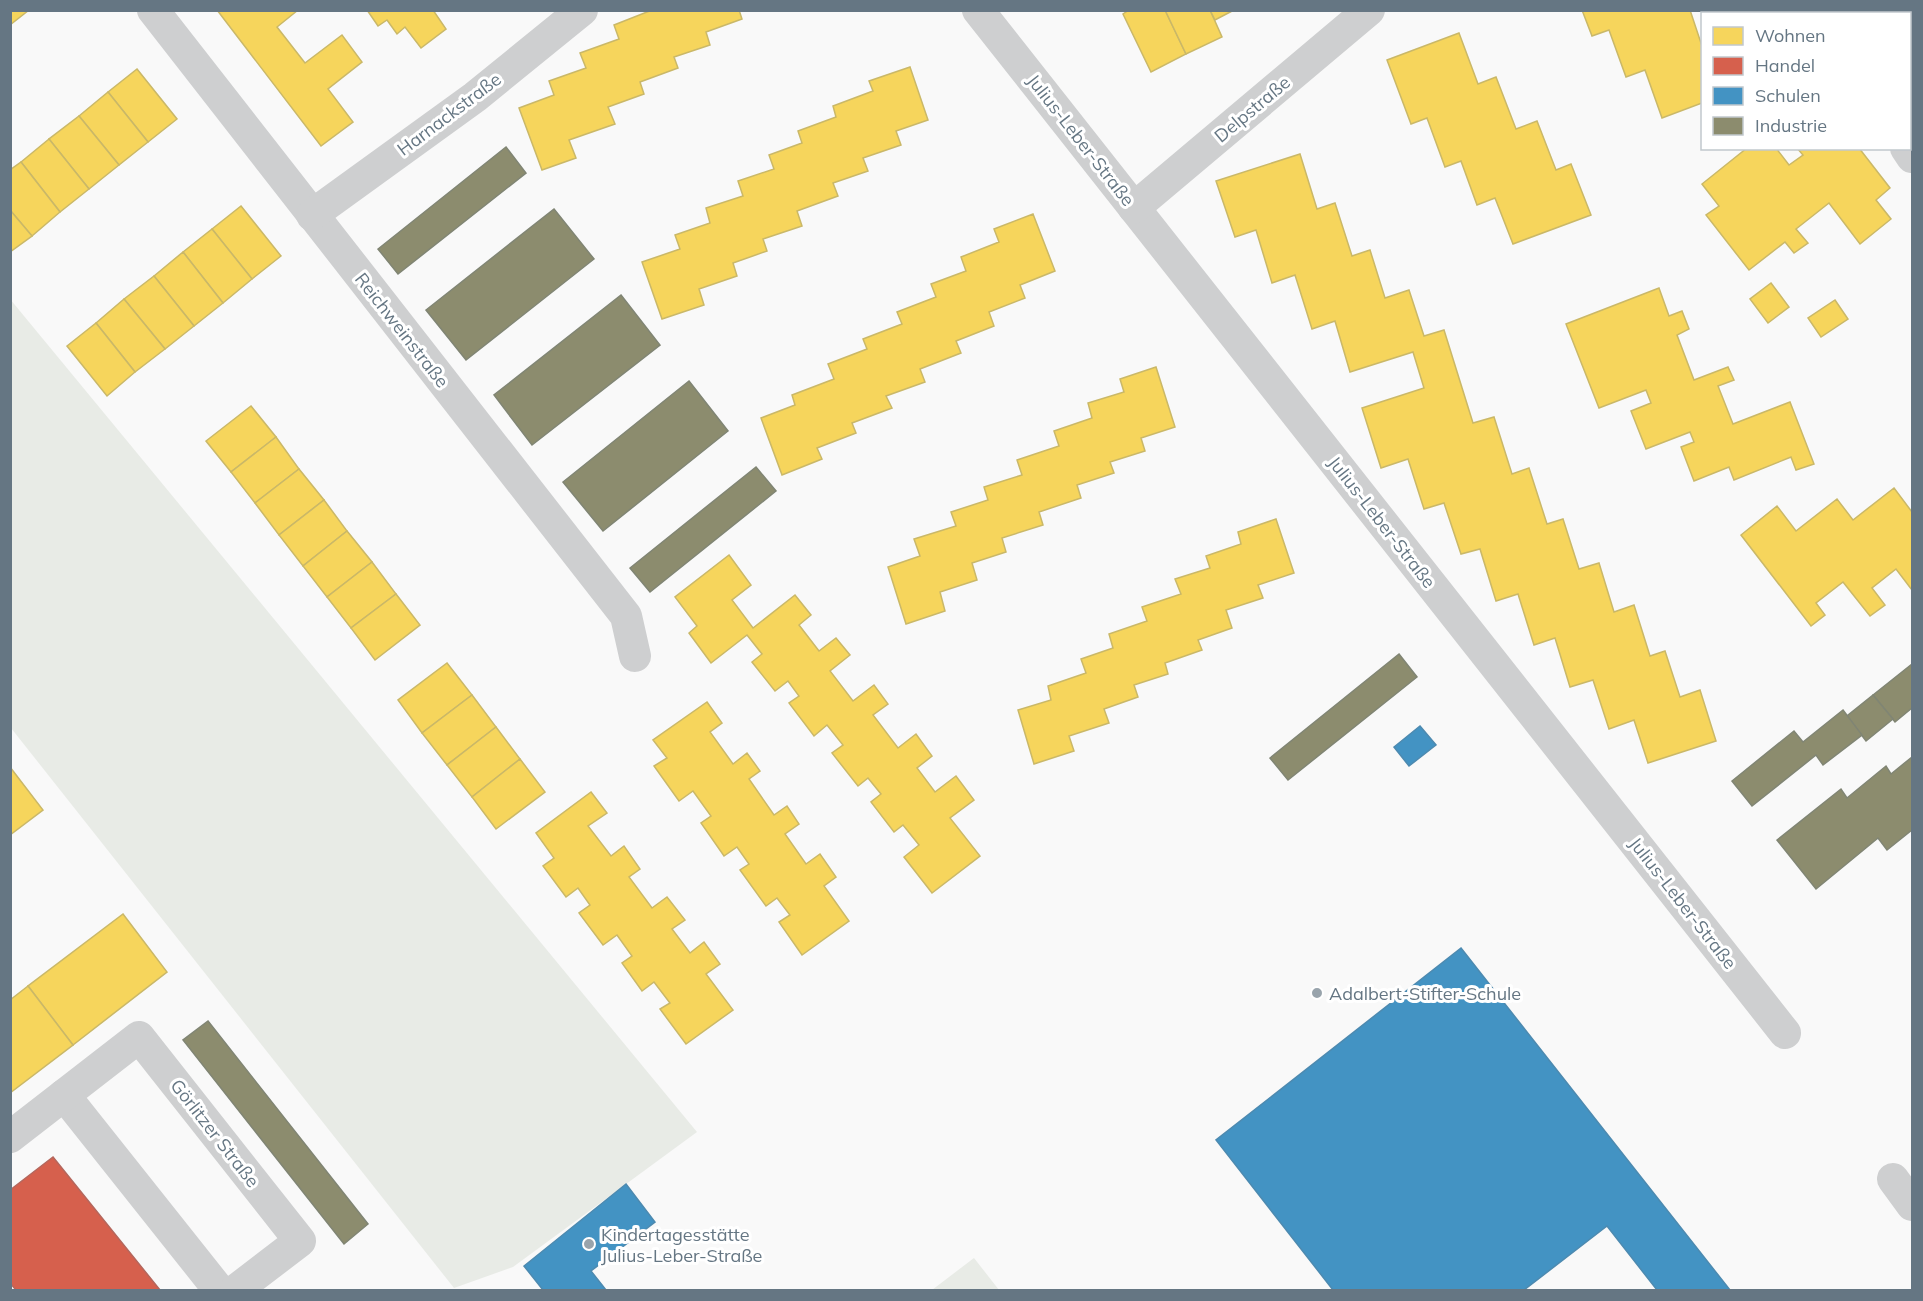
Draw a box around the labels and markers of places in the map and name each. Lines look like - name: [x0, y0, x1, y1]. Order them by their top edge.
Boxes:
- place label: Adalbert-Stifter-Schule: [1329, 982, 1521, 1005]
- marker: Adalbert-Stifter-Schule: [1310, 986, 1324, 1000]
- place label: Kindertagesstätte Julius-Leber-Straße: [601, 1223, 762, 1267]
- marker: Kindertagesstätte Julius-Leber-Straße: [582, 1237, 596, 1251]

